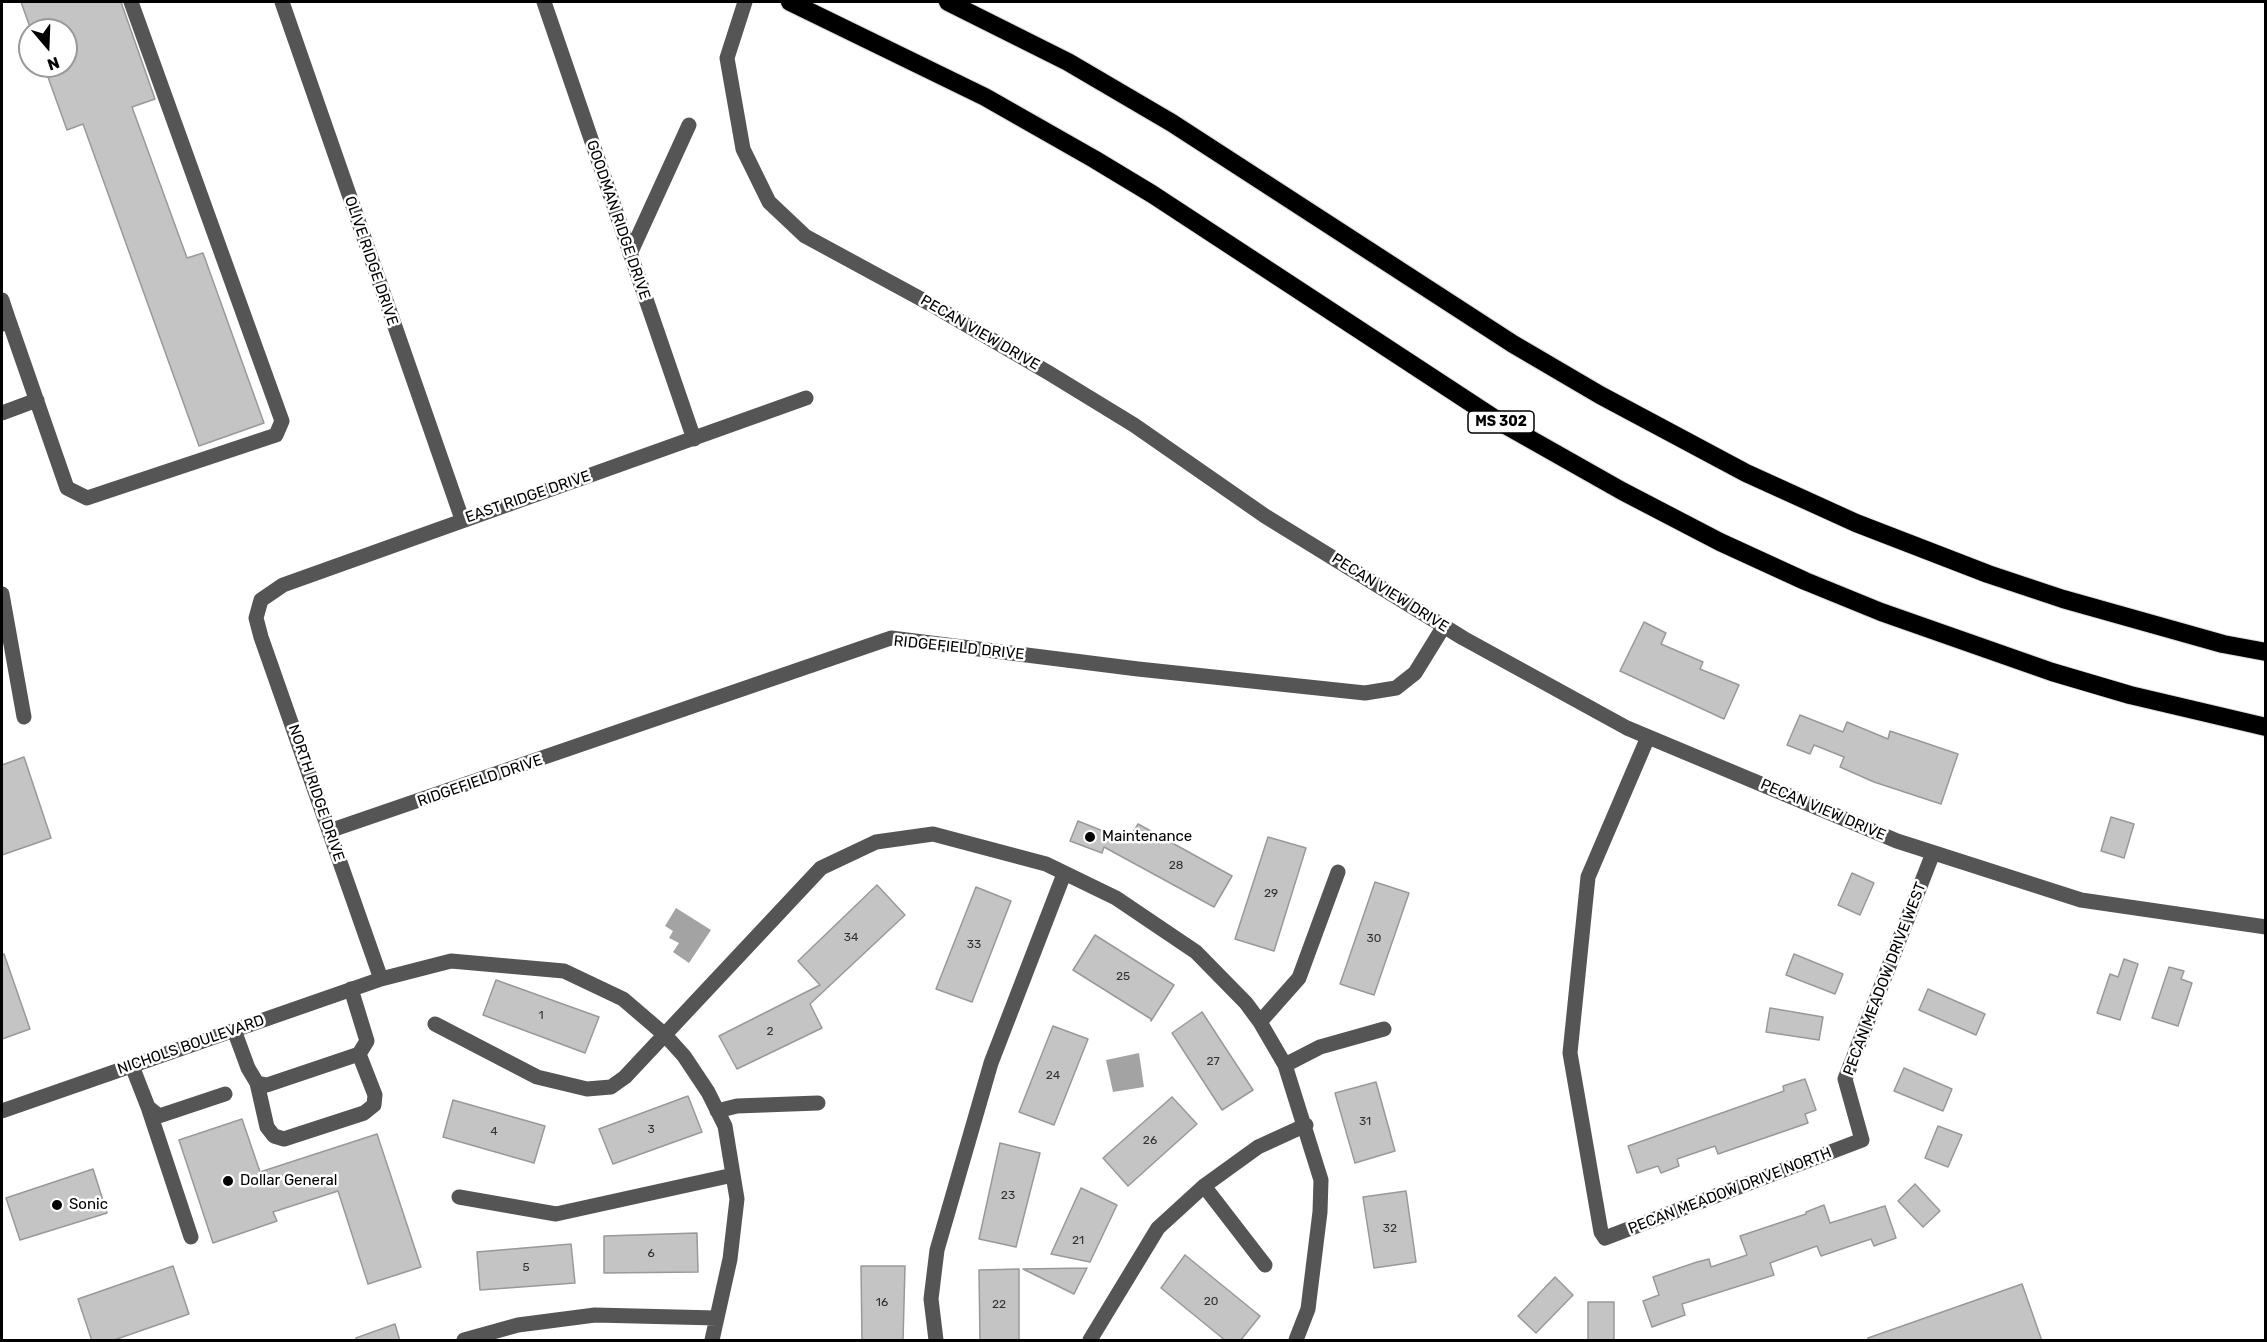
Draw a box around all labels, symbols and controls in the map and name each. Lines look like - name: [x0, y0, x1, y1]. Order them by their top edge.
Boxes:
- north arrow: [18, 18, 78, 78]
- text: N: [45, 53, 62, 74]
- street label: GOODMAN RIDGE DRIVE: [582, 138, 654, 302]
- street label: OLIVE RIDGE DRIVE: [340, 194, 402, 328]
- street label: PECAN VIEW DRIVE: [917, 292, 1043, 374]
- road number: MS 302: [1468, 411, 1534, 433]
- street label: EAST RIDGE DRIVE: [463, 467, 593, 527]
- street label: PECAN VIEW DRIVE: [1328, 550, 1452, 636]
- street label: RIDGEFIELD DRIVE: [893, 632, 1025, 664]
- street label: NORTH RIDGE DRIVE: [284, 722, 348, 864]
- street label: RIDGEFIELD DRIVE: [415, 751, 545, 811]
- street label: PECAN VIEW DRIVE: [1758, 775, 1888, 845]
- place label: Maintenance: [1102, 828, 1192, 846]
- marker: Maintenance: [1083, 830, 1097, 844]
- house number: 28: [1169, 859, 1183, 873]
- street label: PECAN MEADOW DRIVE WEST: [1840, 880, 1930, 1078]
- house number: 29: [1264, 887, 1278, 901]
- house number: 34: [844, 931, 858, 945]
- house number: 30: [1367, 932, 1381, 946]
- house number: 33: [967, 938, 981, 952]
- house number: 25: [1116, 970, 1130, 984]
- house number: 1: [538, 1009, 544, 1023]
- street label: NICHOLS BOULEVARD: [115, 1011, 267, 1079]
- house number: 2: [766, 1025, 774, 1039]
- house number: 27: [1206, 1055, 1220, 1069]
- house number: 24: [1046, 1069, 1060, 1083]
- house number: 31: [1359, 1115, 1371, 1129]
- house number: 3: [647, 1123, 655, 1137]
- house number: 4: [490, 1125, 498, 1139]
- house number: 26: [1143, 1134, 1157, 1148]
- street label: PECAN MEADOW DRIVE NORTH: [1626, 1144, 1834, 1238]
- place label: Dollar General: [240, 1172, 337, 1190]
- marker: Dollar General: [221, 1174, 235, 1188]
- house number: 23: [1001, 1189, 1015, 1203]
- place label: Sonic: [69, 1196, 108, 1214]
- marker: Sonic: [50, 1198, 64, 1212]
- house number: 32: [1383, 1222, 1397, 1236]
- house number: 21: [1072, 1234, 1084, 1248]
- house number: 6: [647, 1247, 655, 1261]
- house number: 5: [522, 1261, 530, 1275]
- house number: 20: [1204, 1295, 1218, 1309]
- house number: 16: [876, 1296, 888, 1310]
- house number: 22: [992, 1298, 1006, 1312]

